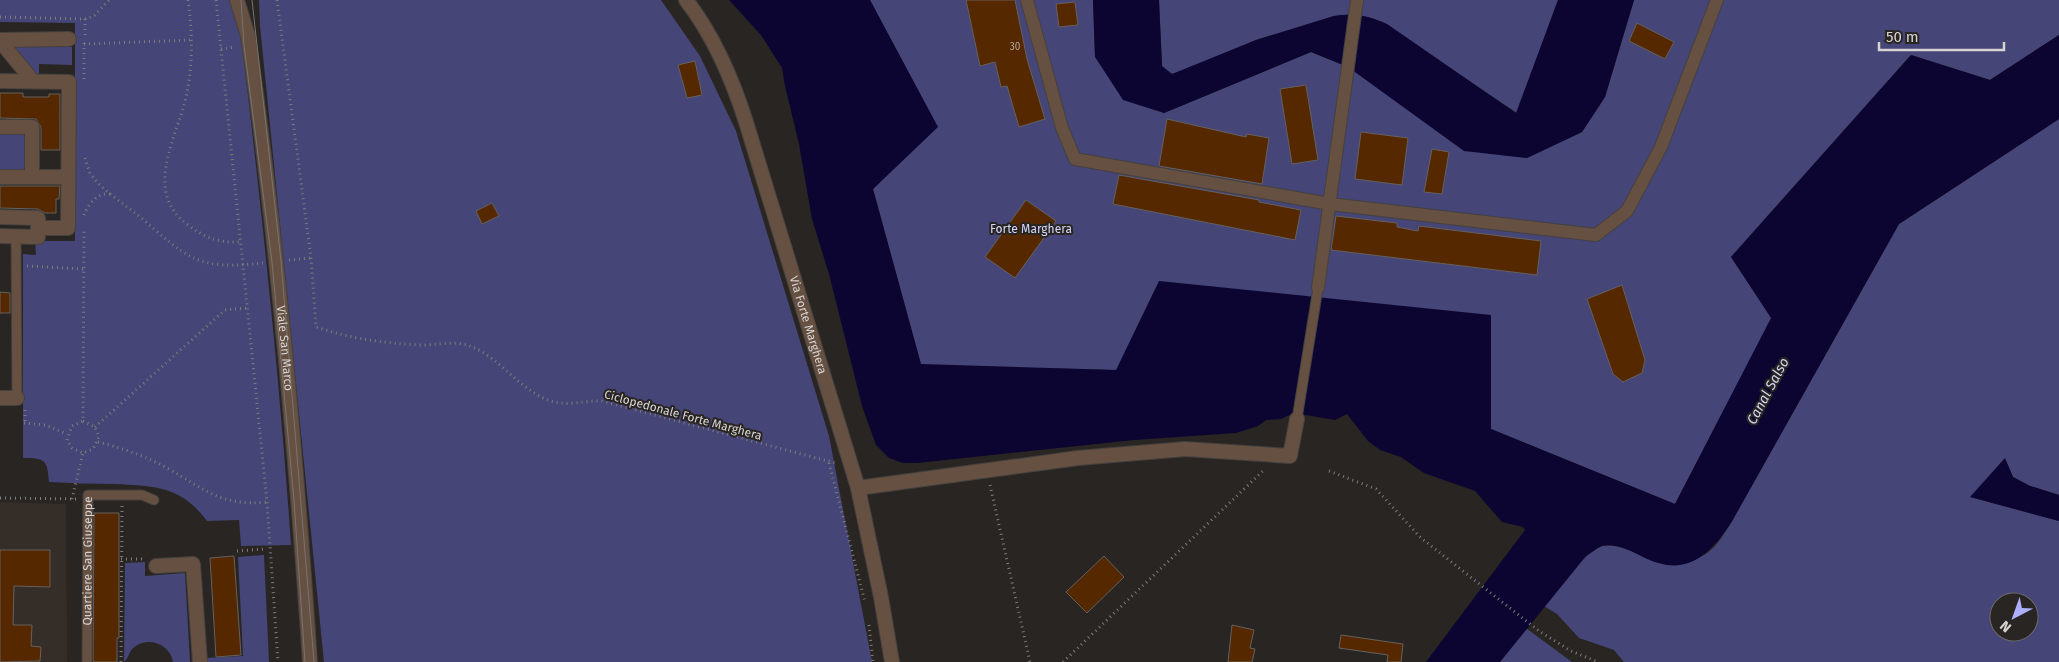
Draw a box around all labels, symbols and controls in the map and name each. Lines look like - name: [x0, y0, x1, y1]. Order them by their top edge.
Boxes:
- scale bar: [1879, 20, 2004, 52]
- text: 50 m: [1886, 28, 1919, 46]
- house number: 30: [1010, 41, 1021, 53]
- park label: Forte Marghera: [990, 222, 1072, 236]
- street label: Via Forte Marghera: [787, 274, 830, 376]
- street label: Viale San Marco: [274, 305, 296, 391]
- water label: Canal Salso: [1743, 355, 1793, 427]
- street label: Ciclopedonale Forte Marghera: [603, 387, 763, 443]
- street label: Quartiere San Giuseppe: [80, 496, 95, 626]
- north arrow: [1989, 592, 2039, 642]
- text: N: [1997, 617, 2015, 636]

